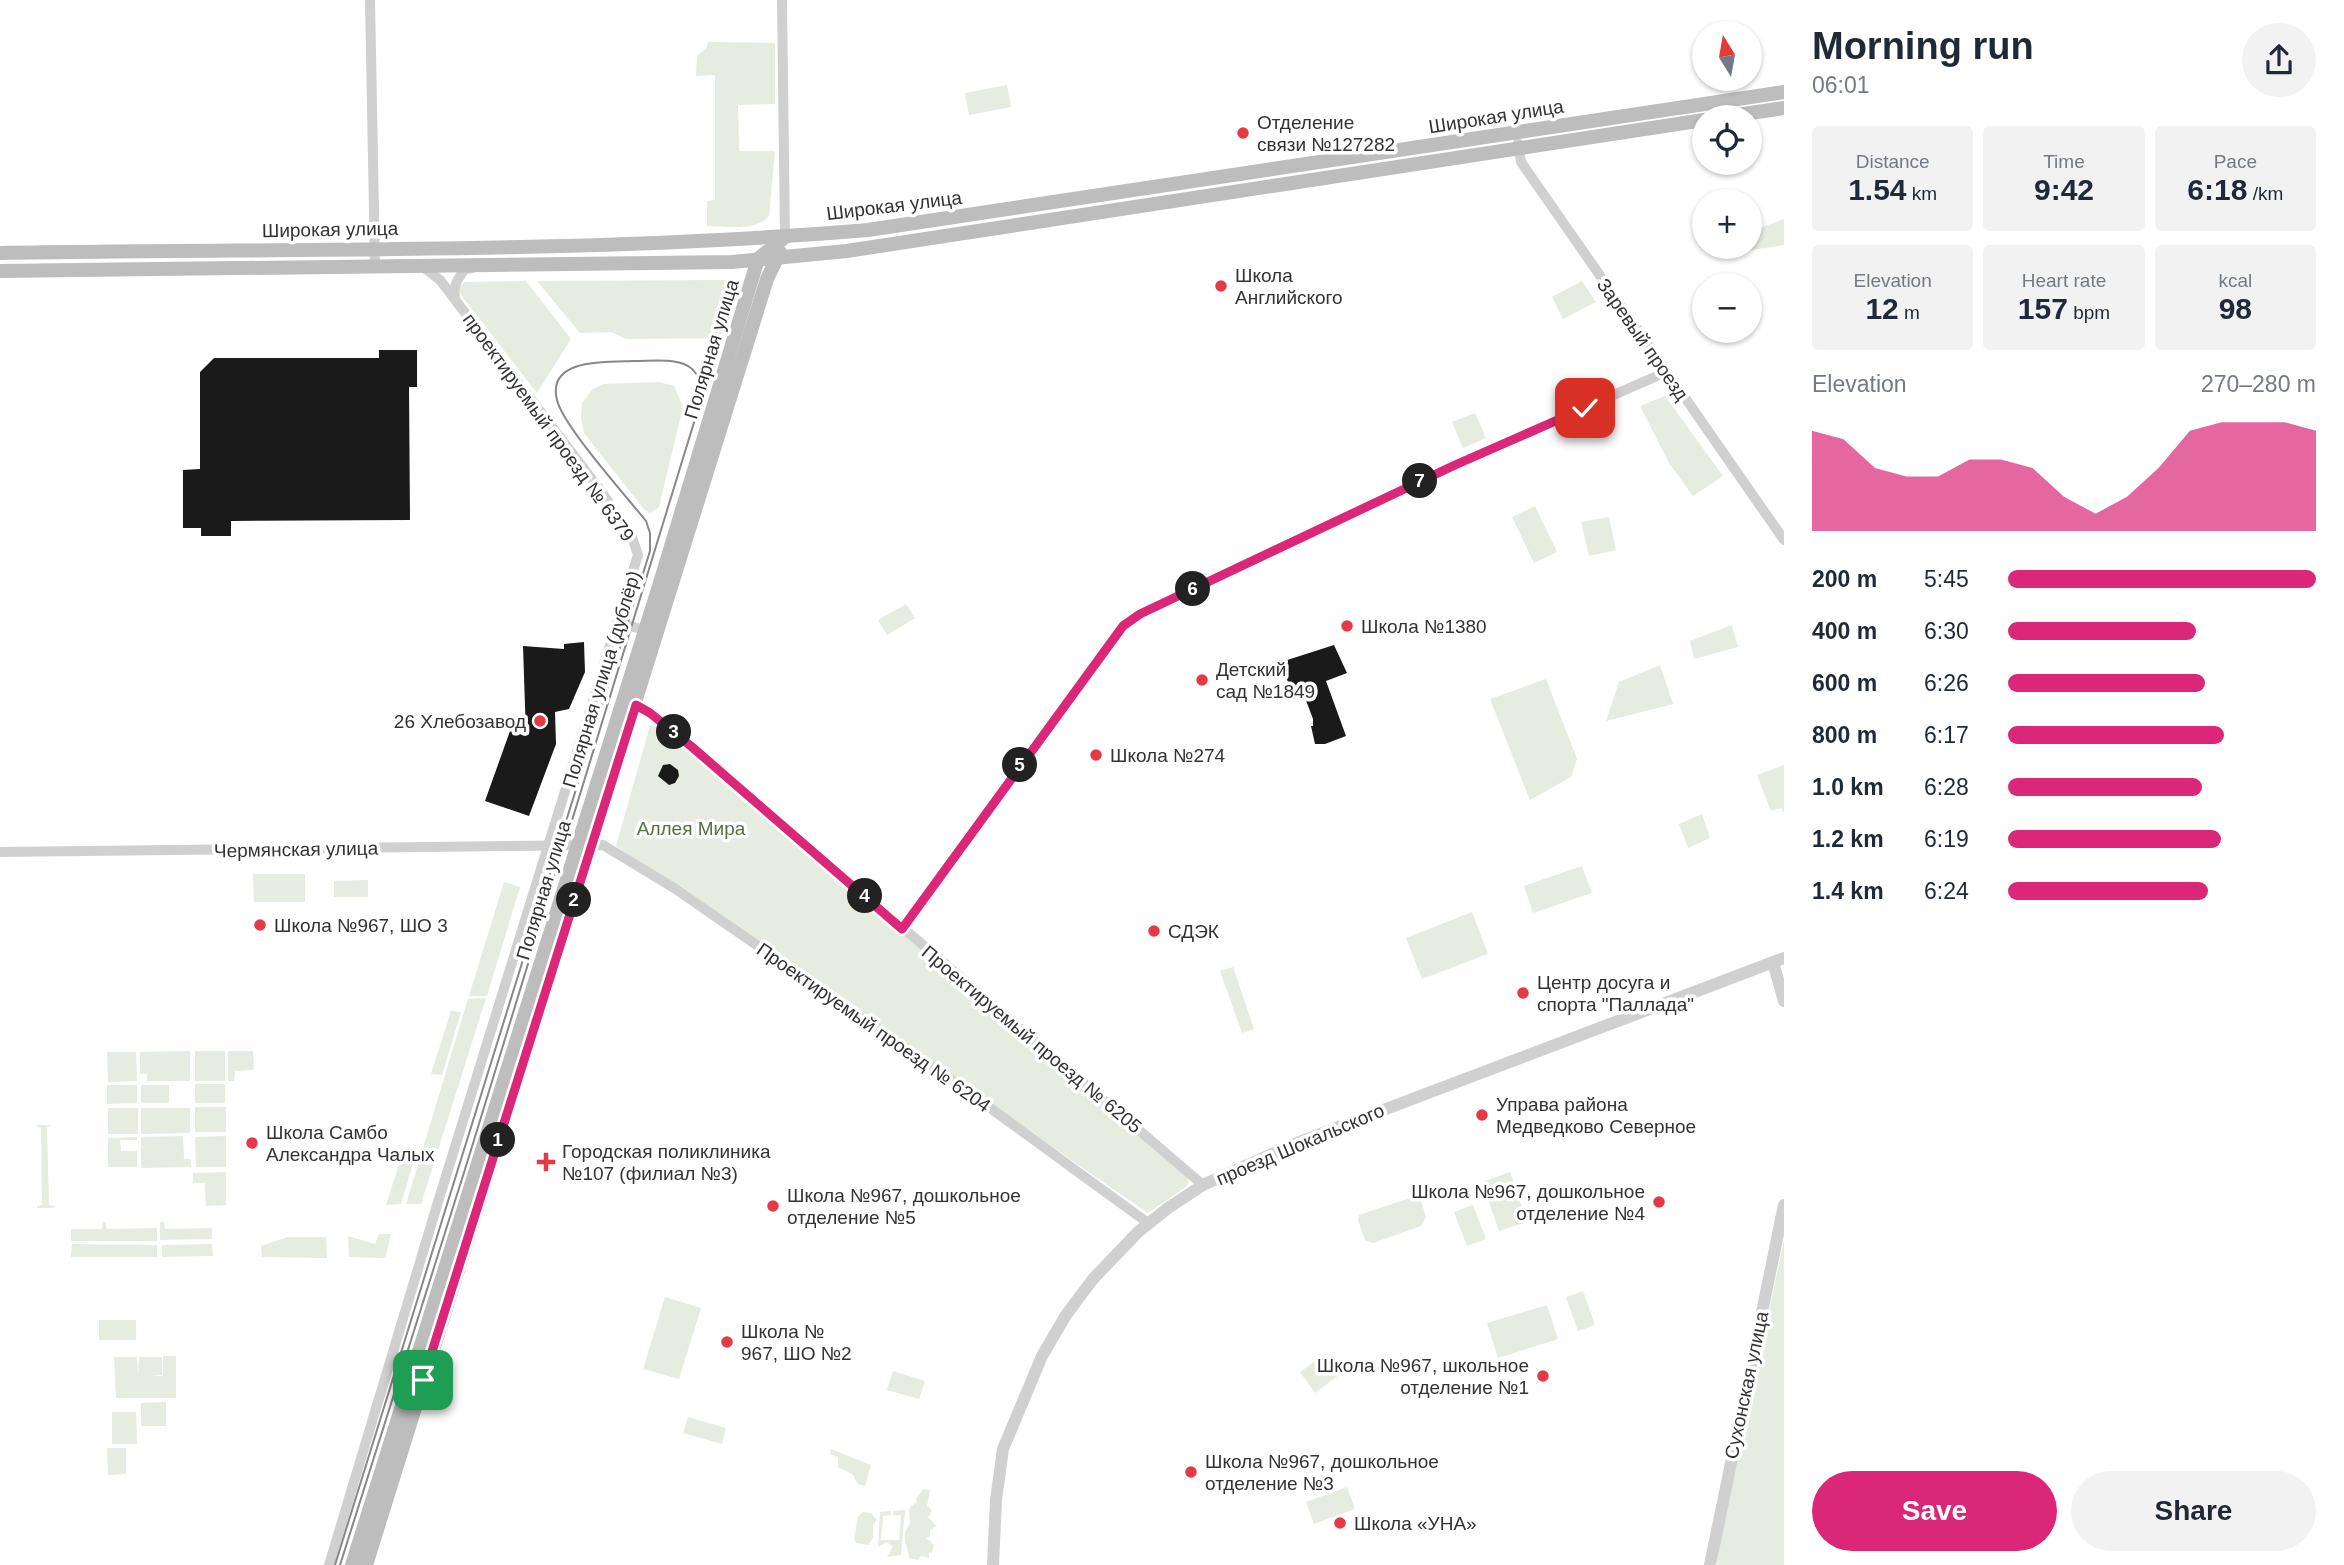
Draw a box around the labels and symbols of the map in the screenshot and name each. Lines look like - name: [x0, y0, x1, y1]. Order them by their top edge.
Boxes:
- north arrow: [1692, 21, 1762, 91]
- street label: Широкая улица: [1427, 95, 1565, 138]
- place label: Отделение связи №127282: [1257, 112, 1395, 155]
- marker: Отделение связи №127282: [1235, 125, 1251, 141]
- street label: Широкая улица: [825, 187, 963, 224]
- street label: Широкая улица: [262, 218, 399, 241]
- place label: Школа Английского: [1235, 265, 1343, 308]
- street label: Заревый проезд: [1593, 274, 1692, 404]
- street label: Полярная улица: [680, 277, 743, 421]
- marker: Школа Английского: [1213, 278, 1229, 294]
- street label: проектируемый проезд № 6379: [459, 309, 638, 545]
- pin: [1555, 378, 1615, 438]
- pin: 7: [1402, 463, 1438, 498]
- street label: Полярная улица (дублёр): [558, 568, 644, 790]
- pin: 6: [1176, 572, 1210, 606]
- place label: Школа №1380: [1361, 616, 1487, 637]
- marker: Школа №1380: [1339, 618, 1355, 634]
- place label: Детский сад №1849: [1216, 659, 1315, 702]
- marker: Детский сад №1849: [1194, 672, 1210, 688]
- place label: 26 Хлебозавод: [394, 711, 526, 732]
- marker: 26 Хлебозавод: [532, 713, 548, 729]
- pin: 3: [656, 714, 692, 750]
- place label: Школа №274: [1110, 745, 1226, 766]
- marker: Школа №274: [1088, 747, 1104, 763]
- pin: 5: [1002, 748, 1038, 782]
- street label: Полярная улица: [512, 818, 575, 962]
- park label: Аллея Мира: [637, 818, 746, 839]
- street label: Чермянская улица: [214, 838, 379, 861]
- pin: 4: [848, 878, 882, 914]
- pin: 2: [556, 883, 592, 918]
- place label: Школа №967, ШО 3: [274, 915, 448, 936]
- marker: Школа №967, ШО 3: [252, 917, 268, 933]
- place label: СДЭК: [1168, 921, 1219, 942]
- marker: СДЭК: [1146, 923, 1162, 939]
- street label: Проектируемый проезд № 6204: [753, 938, 995, 1117]
- street label: Проектируемый проезд № 6205: [918, 941, 1146, 1137]
- place label: Центр досуга и спорта "Паллада": [1537, 972, 1694, 1015]
- marker: Центр досуга и спорта "Паллада": [1515, 985, 1531, 1001]
- place label: Управа района Медведково Северное: [1496, 1094, 1696, 1137]
- street label: проезд Шокальского: [1213, 1100, 1387, 1189]
- marker: Управа района Медведково Северное: [1474, 1107, 1490, 1123]
- place label: Школа Самбо Александра Чалых: [266, 1122, 435, 1165]
- pin: 1: [480, 1122, 516, 1158]
- marker: Школа Самбо Александра Чалых: [244, 1135, 260, 1151]
- place label: Городская поликлиника №107 (филиал №3): [562, 1141, 771, 1184]
- marker: Городская поликлиника №107 (филиал №3): [536, 1152, 556, 1172]
- place label: Школа №967, дошкольное отделение №4: [1411, 1181, 1645, 1224]
- place label: Школа №967, дошкольное отделение №5: [787, 1185, 1021, 1228]
- marker: Школа №967, дошкольное отделение №4: [1651, 1194, 1667, 1210]
- marker: Школа №967, дошкольное отделение №5: [765, 1198, 781, 1214]
- street label: Сухонская улица: [1721, 1309, 1772, 1461]
- place label: Школа № 967, ШО №2: [741, 1321, 852, 1364]
- marker: Школа № 967, ШО №2: [719, 1334, 735, 1350]
- pin: [393, 1350, 453, 1410]
- place label: Школа №967, школьное отделение №1: [1317, 1355, 1529, 1398]
- marker: Школа №967, школьное отделение №1: [1535, 1368, 1551, 1384]
- place label: Школа №967, дошкольное отделение №3: [1205, 1451, 1439, 1494]
- marker: Школа №967, дошкольное отделение №3: [1183, 1464, 1199, 1480]
- place label: Школа «УНА»: [1354, 1513, 1477, 1534]
- marker: Школа «УНА»: [1332, 1515, 1348, 1531]

